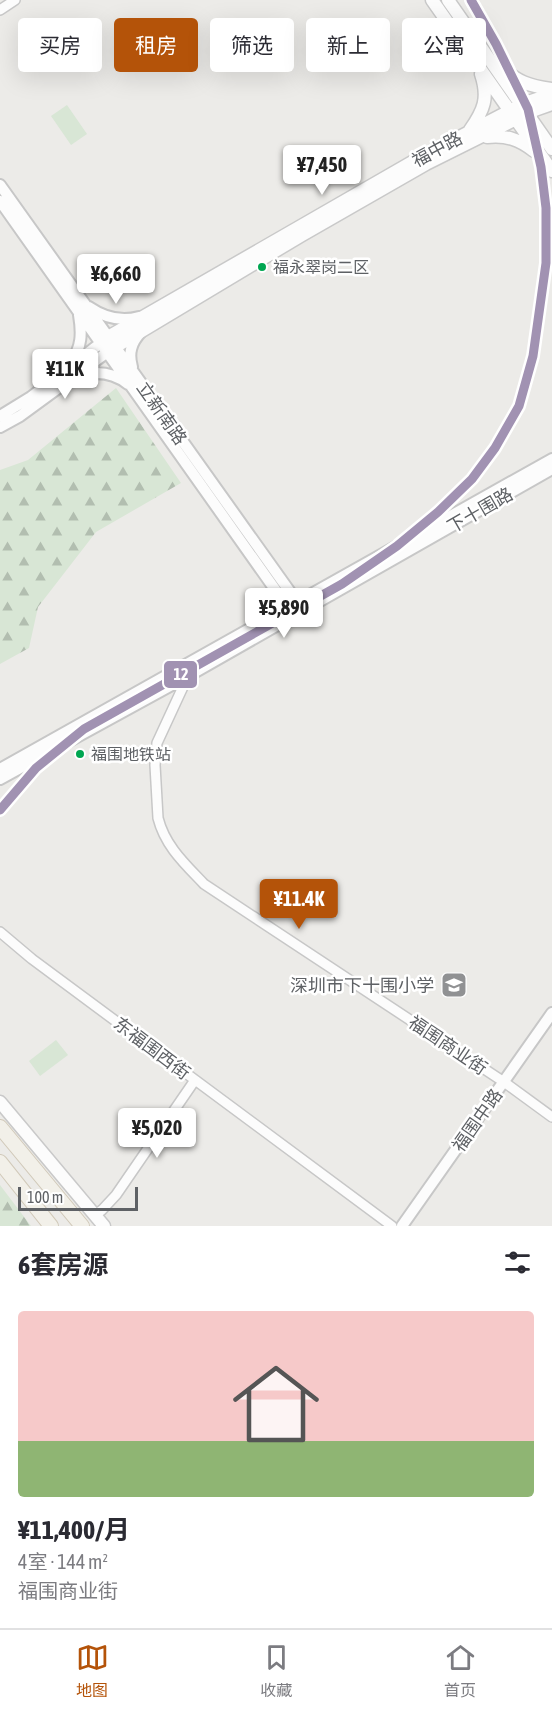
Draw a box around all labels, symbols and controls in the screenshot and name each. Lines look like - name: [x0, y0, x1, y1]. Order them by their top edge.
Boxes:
- chip: 买房: [18, 18, 102, 72]
- chip: 租房: [114, 18, 198, 72]
- chip: 筛选: [210, 18, 294, 72]
- chip: 新上: [306, 18, 390, 72]
- chip: 公寓: [402, 18, 486, 72]
- street label: 福中路: [408, 127, 466, 171]
- pin: ¥7,450: [273, 145, 371, 196]
- text: ¥7,450: [297, 153, 347, 176]
- pin: ¥6,660: [67, 254, 165, 305]
- place label: 福永翠岗二区: [273, 258, 369, 276]
- marker: 福永翠岗二区: [256, 261, 268, 273]
- text: ¥6,660: [91, 262, 141, 285]
- pin: ¥11K: [29, 349, 101, 400]
- text: ¥11K: [46, 357, 84, 380]
- street label: 立新南路: [133, 377, 191, 449]
- street label: 下十围路: [444, 483, 516, 537]
- pin: ¥5,890: [235, 588, 333, 639]
- text: ¥5,890: [259, 596, 309, 619]
- line badge: 12: [163, 660, 198, 689]
- text: 12: [173, 665, 189, 683]
- place label: 福围地铁站: [91, 745, 171, 763]
- marker: 福围地铁站: [74, 748, 86, 760]
- pin: ¥11.4K: [250, 879, 348, 930]
- text: ¥11.4K: [274, 887, 324, 910]
- school or university icon: 深圳市下十围小学: [439, 970, 469, 1000]
- place label: 深圳市下十围小学: [290, 975, 434, 996]
- street label: 福围商业街: [405, 1011, 491, 1079]
- street label: 东福围西街: [110, 1013, 194, 1083]
- street label: 福围中路: [448, 1084, 506, 1156]
- pin: ¥5,020: [108, 1108, 206, 1159]
- text: ¥5,020: [132, 1116, 182, 1139]
- scale bar: [18, 1184, 138, 1212]
- text: 100 m: [27, 1188, 63, 1206]
- icon: filters: [501, 1246, 534, 1279]
- text: 6套房源: [18, 1250, 108, 1280]
- icon: home: [222, 1350, 330, 1458]
- text: ¥11,400/月: [18, 1515, 130, 1545]
- text: 4室 · 144 m²: [18, 1550, 108, 1573]
- text: 福围商业街: [18, 1579, 118, 1602]
- tab: 地图: [76, 1641, 109, 1701]
- tab: 收藏: [260, 1641, 293, 1701]
- tab: 首页: [444, 1641, 477, 1701]

